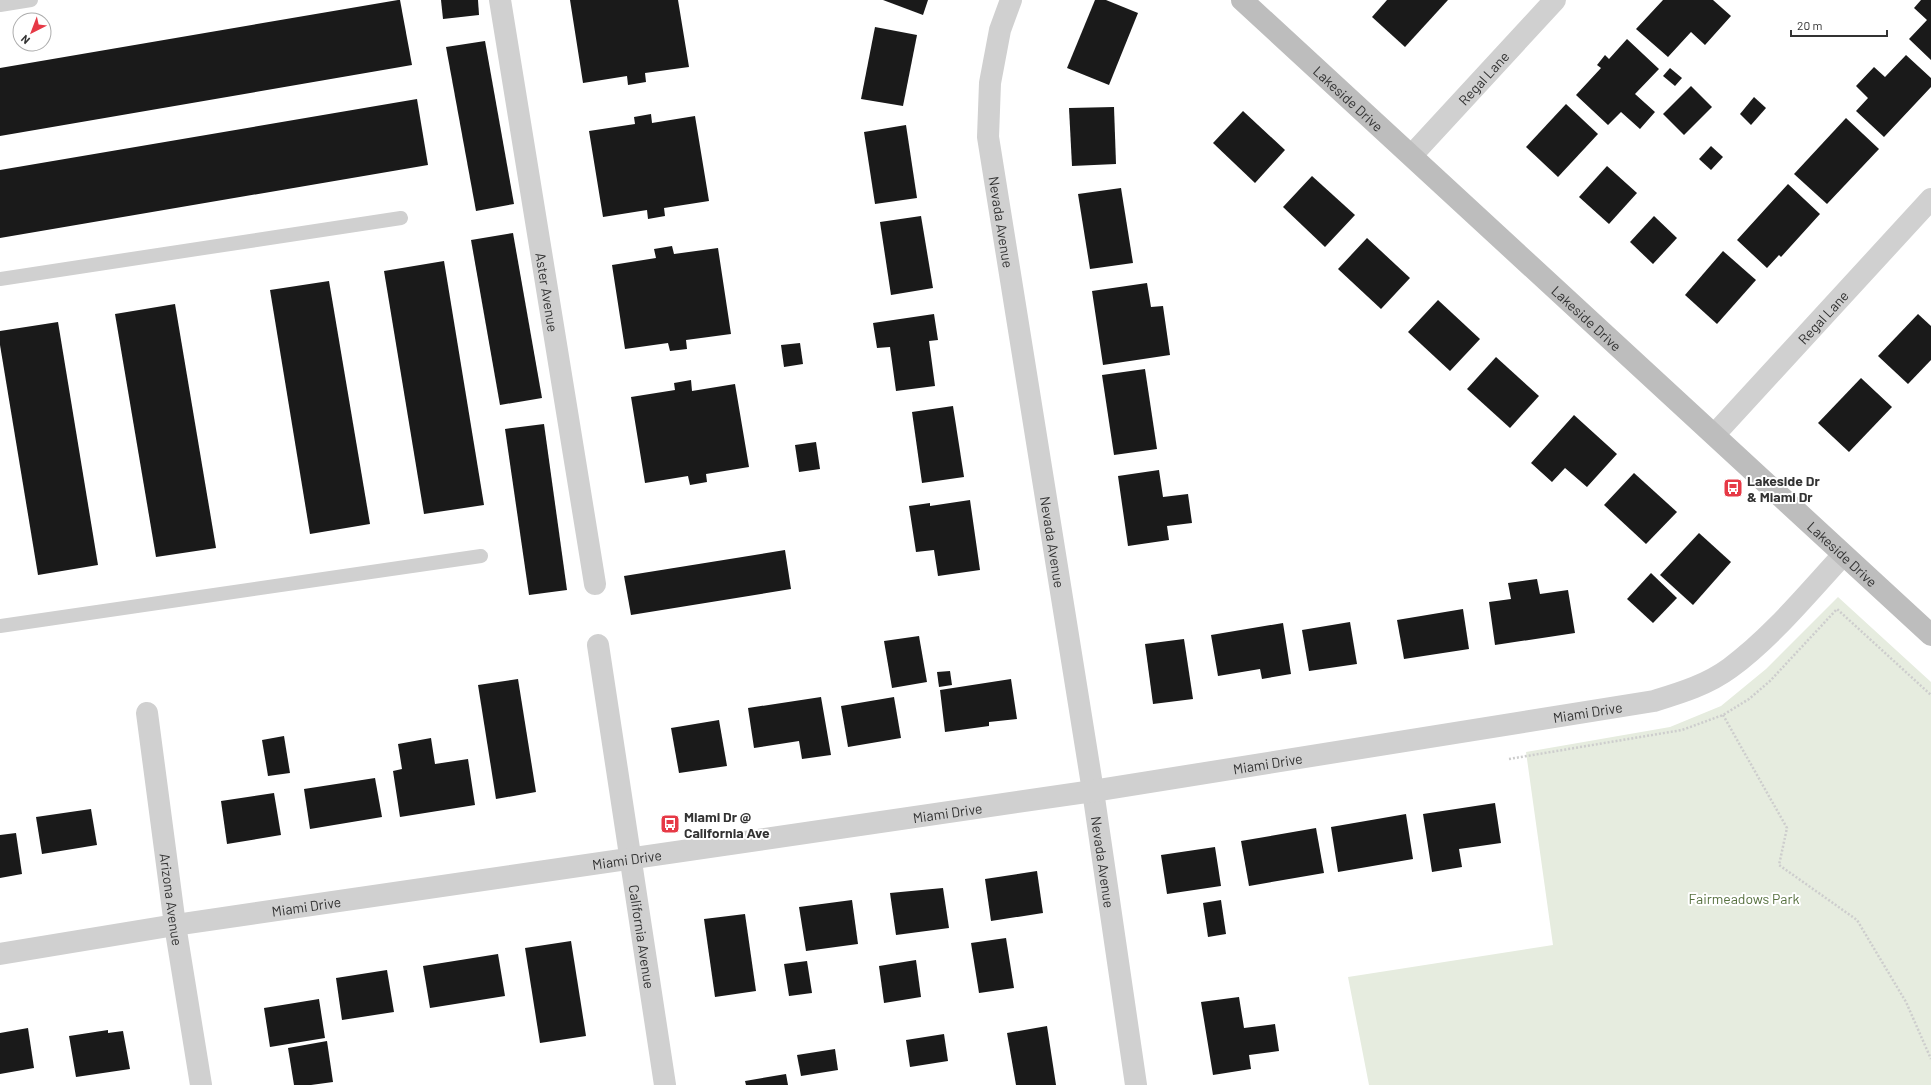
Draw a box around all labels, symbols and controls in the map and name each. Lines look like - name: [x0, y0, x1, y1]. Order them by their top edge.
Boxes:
- north arrow: [12, 12, 52, 52]
- scale bar: [1791, 12, 1887, 38]
- text: 20 m: [1797, 18, 1823, 32]
- text: N: [18, 33, 32, 47]
- street label: Regal Lane: [1454, 48, 1512, 108]
- street label: Lakeside Drive: [1310, 62, 1387, 135]
- street label: Nevada Avenue: [986, 175, 1017, 269]
- street label: Aster Avenue: [533, 251, 562, 333]
- street label: Lakeside Drive: [1549, 282, 1625, 354]
- street label: Regal Lane: [1794, 287, 1851, 347]
- place label: Lakeside Dr & Miami Dr: [1747, 472, 1820, 505]
- bus stop icon: Lakeside Dr & Miami Dr: [1722, 477, 1744, 499]
- street label: Nevada Avenue: [1037, 495, 1069, 589]
- street label: Lakeside Drive: [1804, 517, 1881, 590]
- street label: Miami Drive: [1552, 698, 1623, 726]
- street label: Miami Drive: [1232, 749, 1304, 777]
- street label: Miami Drive: [912, 799, 983, 826]
- place label: Miami Dr @ California Ave: [684, 808, 770, 841]
- bus stop icon: Miami Dr @ California Ave: [659, 813, 681, 835]
- street label: Nevada Avenue: [1088, 815, 1118, 909]
- street label: Miami Drive: [591, 846, 663, 873]
- street label: Arizona Avenue: [157, 852, 187, 947]
- street label: California Avenue: [626, 883, 659, 990]
- park label: Fairmeadows Park: [1688, 890, 1800, 907]
- street label: Miami Drive: [270, 892, 342, 919]

